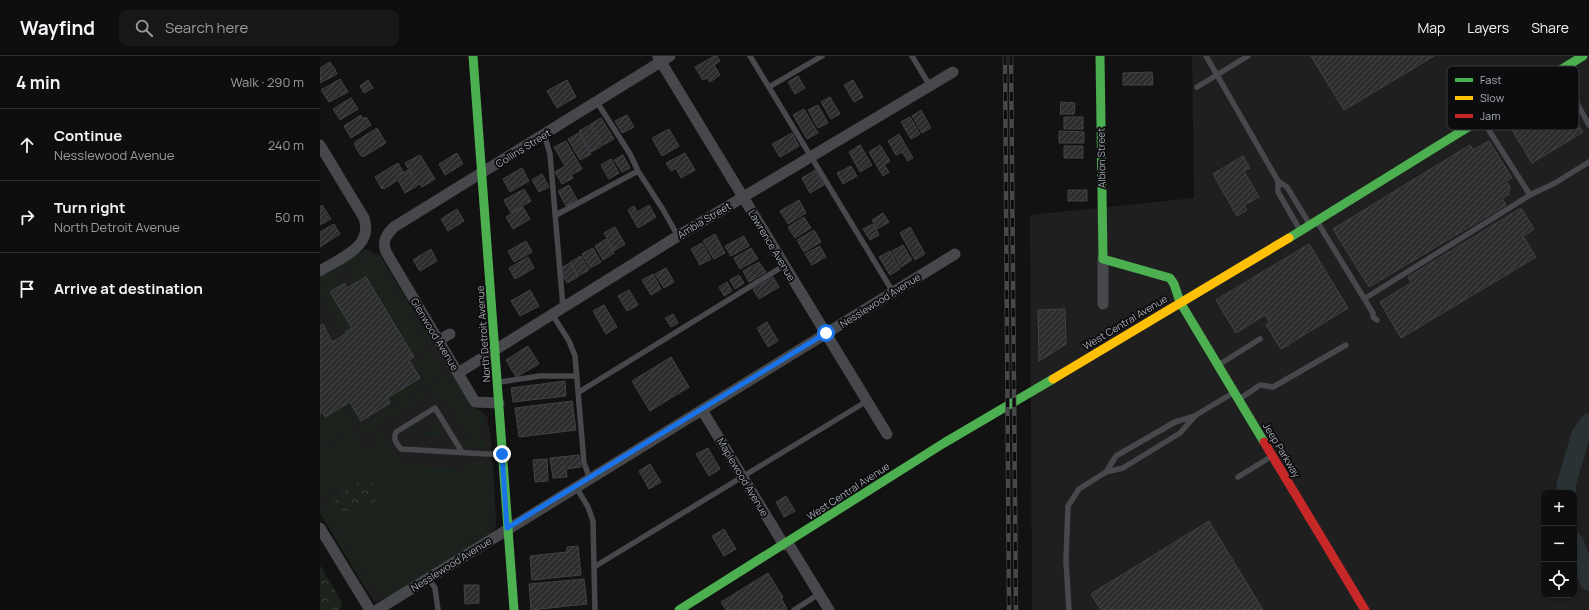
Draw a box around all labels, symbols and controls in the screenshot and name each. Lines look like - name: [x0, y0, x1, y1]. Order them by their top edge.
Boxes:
- search box: [119, 10, 399, 46]
- text: Wayfind: [20, 15, 95, 41]
- icon: search: [133, 17, 155, 39]
- text: Search here: [165, 17, 248, 38]
- text: Map: [1417, 18, 1445, 37]
- text: Layers: [1467, 18, 1509, 37]
- text: Share: [1531, 18, 1569, 37]
- legend: [1447, 66, 1579, 130]
- text: 4 min: [16, 71, 60, 94]
- text: Fast: [1480, 72, 1502, 87]
- text: Walk · 290 m: [231, 73, 304, 91]
- text: Slow: [1480, 90, 1505, 105]
- text: Jam: [1480, 108, 1501, 123]
- text: Continue: [54, 125, 122, 146]
- street label: Collins Street: [493, 125, 553, 171]
- street label: Albion Street: [1093, 128, 1109, 188]
- icon: ahead: [16, 134, 38, 156]
- text: 240 m: [268, 136, 304, 154]
- text: Nesslewood Avenue: [54, 146, 174, 164]
- text: Turn right: [54, 197, 125, 218]
- street label: Ambia Street: [675, 199, 733, 241]
- icon: right: [16, 206, 38, 228]
- street label: Lawrence Avenue: [745, 207, 799, 283]
- text: 50 m: [275, 208, 304, 226]
- text: North Detroit Avenue: [54, 218, 180, 236]
- street label: Nesslewood Avenue: [837, 269, 923, 330]
- icon: arrive: [16, 278, 38, 300]
- text: Arrive at destination: [54, 278, 203, 299]
- street label: North Detroit Avenue: [473, 285, 493, 383]
- street label: West Central Avenue: [1080, 291, 1170, 353]
- street label: Glenwood Avenue: [408, 295, 462, 373]
- route start: [817, 324, 835, 342]
- street label: Jeep Parkway: [1260, 420, 1304, 481]
- street label: Maplewood Avenue: [714, 435, 772, 519]
- route end: [493, 445, 511, 463]
- street label: West Central Avenue: [804, 459, 892, 523]
- map controls: [1541, 490, 1577, 598]
- button: +: [1541, 490, 1577, 526]
- button: −: [1541, 526, 1577, 562]
- street label: Nesslewood Avenue: [408, 533, 494, 594]
- button: locate: [1541, 562, 1577, 598]

